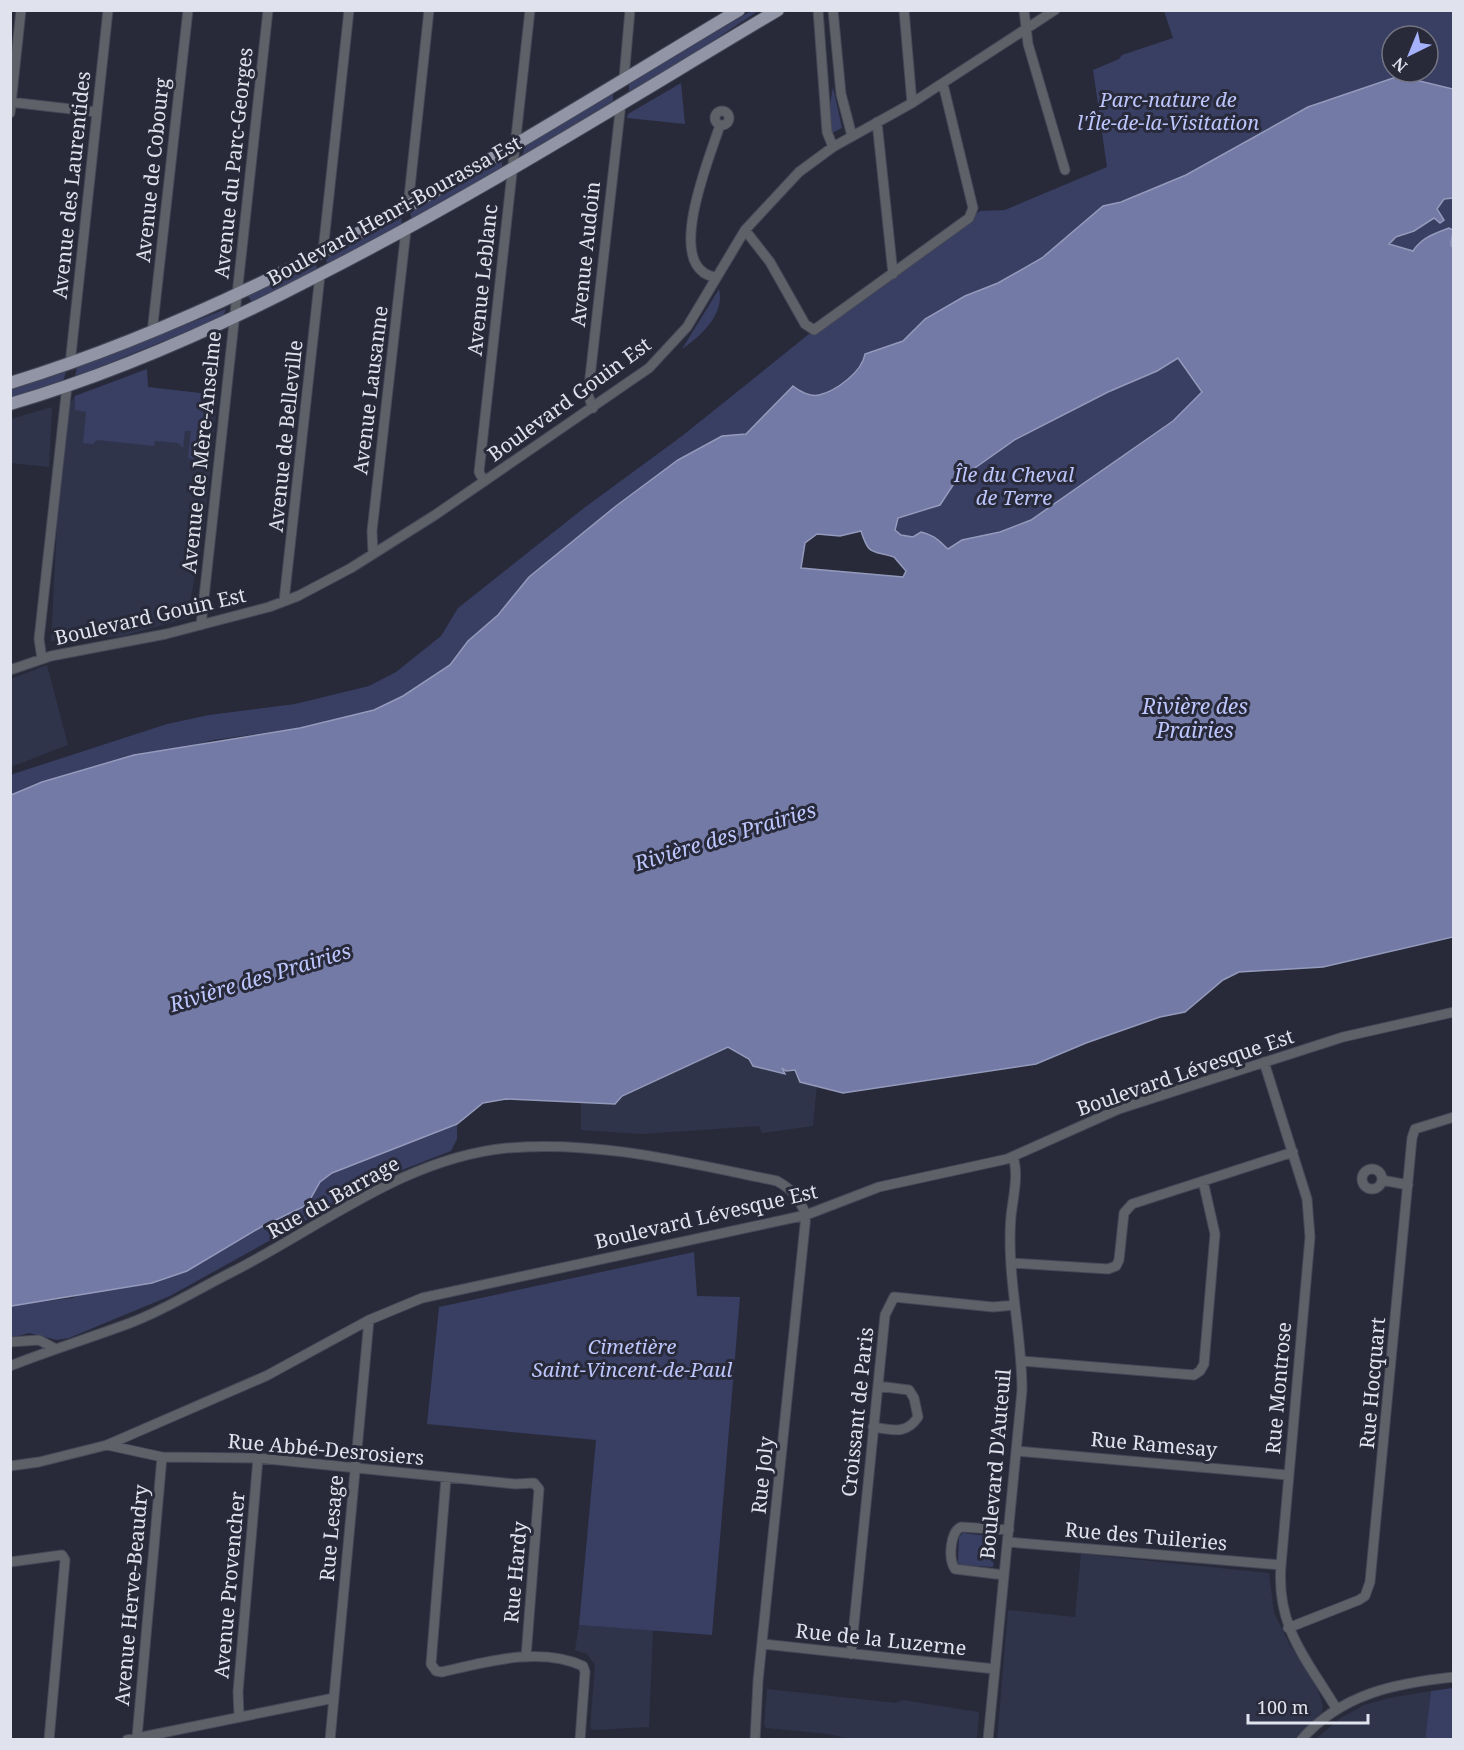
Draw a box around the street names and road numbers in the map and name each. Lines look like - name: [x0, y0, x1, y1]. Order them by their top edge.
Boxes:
- street label: Avenue du Parc-Georges: [207, 46, 259, 280]
- street label: Avenue des Laurentides: [46, 70, 96, 300]
- street label: Avenue de Cobourg: [129, 76, 175, 264]
- street label: Boulevard Henri-Bourassa Est: [262, 129, 526, 291]
- street label: Avenue Audoin: [564, 180, 606, 328]
- street label: Avenue Leblanc: [461, 203, 503, 357]
- street label: Avenue Lausanne: [346, 304, 394, 476]
- street label: Avenue de Mère-Anselme: [175, 330, 227, 574]
- street label: Boulevard Gouin Est: [482, 331, 656, 467]
- street label: Avenue de Belleville: [261, 339, 309, 533]
- street label: Boulevard Gouin Est: [52, 581, 248, 651]
- street label: Boulevard Lévesque Est: [1073, 1022, 1297, 1122]
- street label: Rue du Barrage: [262, 1149, 404, 1245]
- street label: Boulevard Lévesque Est: [592, 1177, 820, 1255]
- street label: Rue Hocquart: [1353, 1316, 1391, 1450]
- street label: Rue Montrose: [1259, 1321, 1297, 1455]
- street label: Croissant de Paris: [835, 1326, 879, 1498]
- street label: Boulevard D'Auteuil: [973, 1368, 1017, 1560]
- street label: Rue Ramesay: [1090, 1425, 1219, 1463]
- street label: Rue Abbé-Desrosiers: [227, 1427, 425, 1471]
- street label: Rue Joly: [745, 1434, 780, 1515]
- street label: Rue Lesage: [313, 1474, 349, 1582]
- street label: Avenue Herve-Beaudry: [108, 1483, 154, 1707]
- street label: Avenue Provencher: [207, 1490, 251, 1680]
- street label: Rue des Tuileries: [1064, 1515, 1228, 1557]
- street label: Rue Hardy: [497, 1519, 533, 1624]
- street label: Rue de la Luzerne: [794, 1617, 968, 1661]

